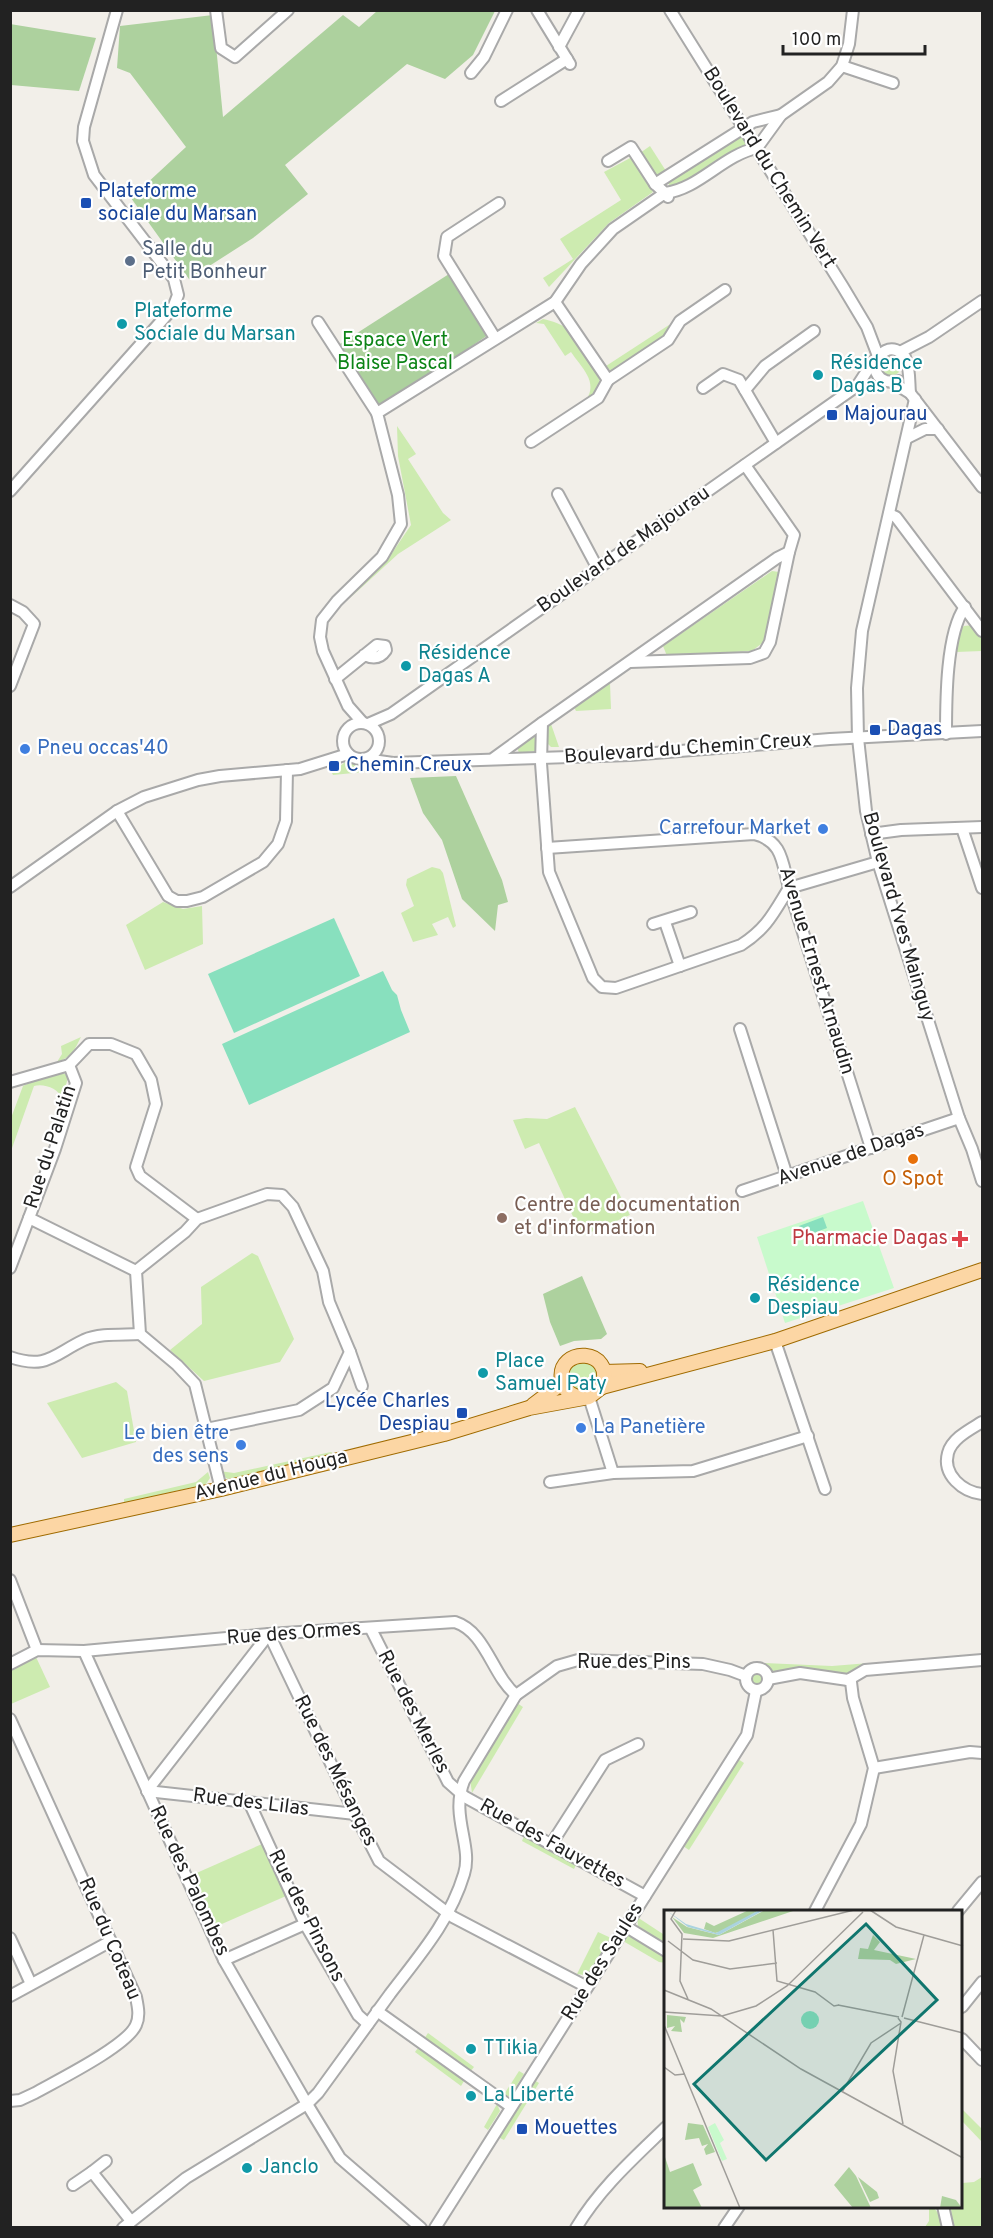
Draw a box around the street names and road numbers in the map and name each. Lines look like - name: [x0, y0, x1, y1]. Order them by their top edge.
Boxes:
- street label: Boulevard du Chemin Vert: [696, 62, 842, 274]
- street label: Boulevard de Majourau: [532, 480, 716, 620]
- street label: Boulevard du Chemin Creux: [563, 727, 813, 771]
- street label: Boulevard Yves Mainguy: [856, 809, 940, 1025]
- street label: Avenue Ernest Arnaudin: [772, 864, 860, 1078]
- street label: Rue du Palatin: [19, 1082, 83, 1212]
- street label: Avenue de Dagas: [774, 1118, 928, 1192]
- street label: Avenue du Houga: [192, 1444, 350, 1508]
- street label: Rue des Ormes: [226, 1616, 362, 1652]
- street label: Rue des Merles: [371, 1646, 455, 1778]
- street label: Rue des Pins: [577, 1650, 691, 1676]
- street label: Rue des Mésanges: [287, 1691, 383, 1851]
- street label: Rue des Lilas: [191, 1783, 311, 1823]
- street label: Rue des Fauvettes: [475, 1793, 629, 1895]
- street label: Rue des Palombes: [143, 1802, 235, 1960]
- street label: Rue des Pinsons: [261, 1845, 351, 1987]
- street label: Rue du Coteau: [72, 1874, 146, 2004]
- street label: Rue des Saules: [556, 1898, 650, 2026]

